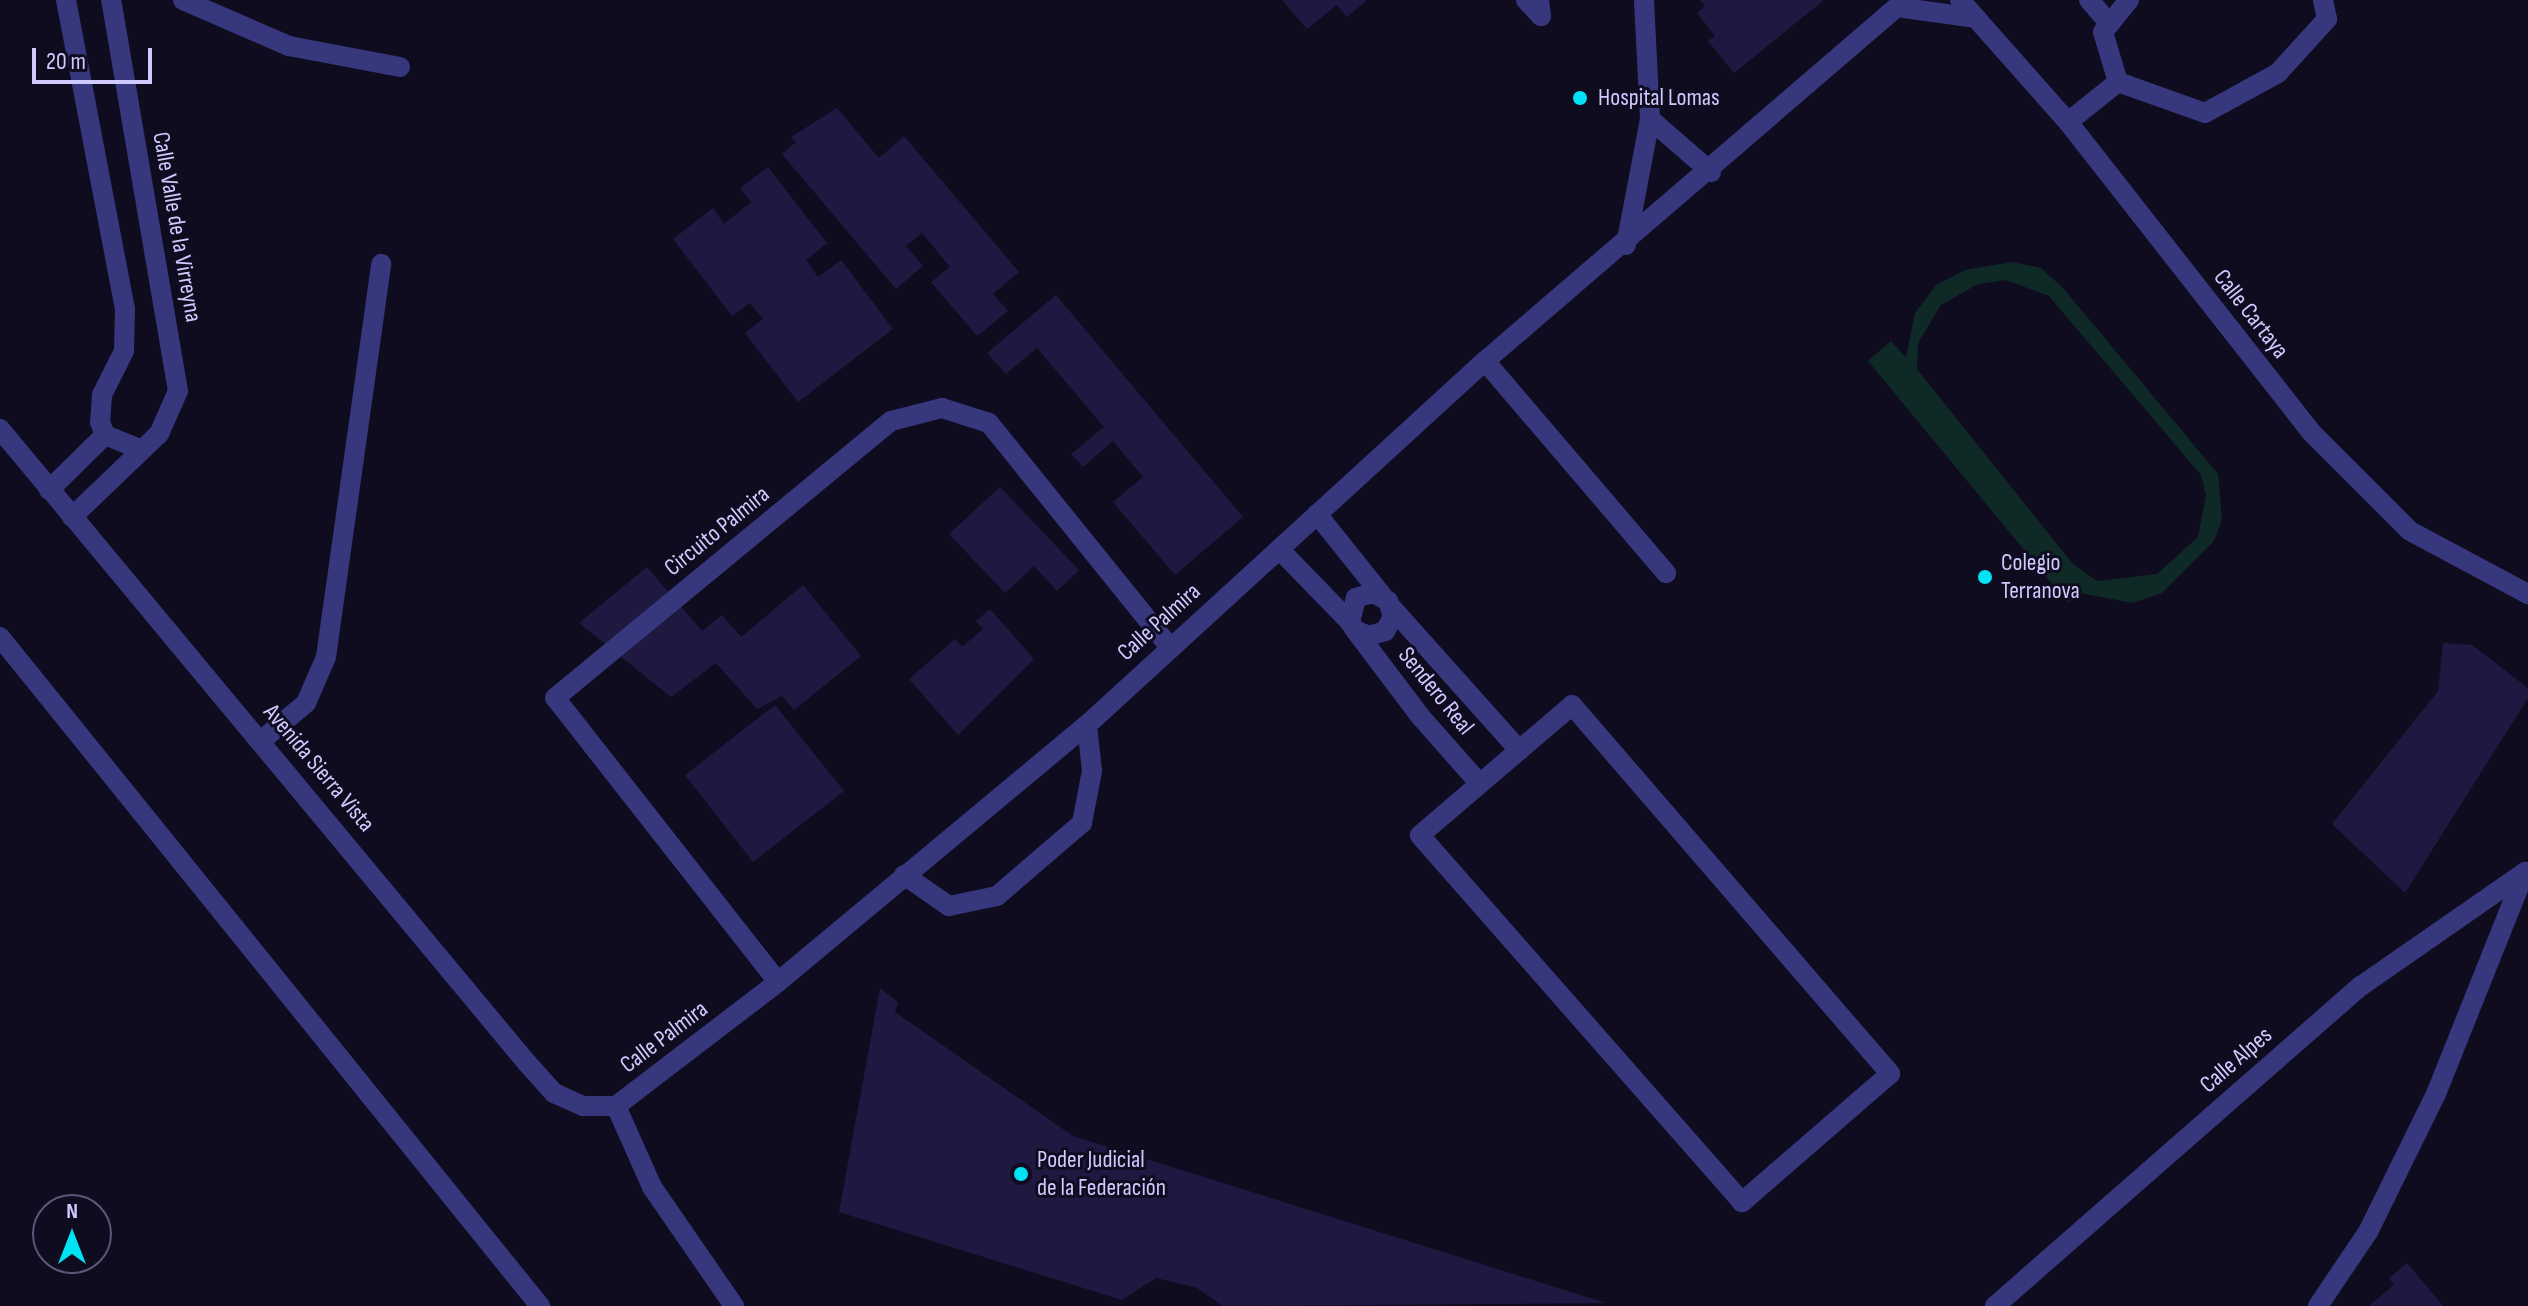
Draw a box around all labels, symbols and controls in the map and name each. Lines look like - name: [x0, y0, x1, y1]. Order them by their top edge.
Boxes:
- scale bar: [36, 32, 156, 82]
- text: 20 m: [46, 47, 86, 76]
- place label: Hospital Lomas: [1598, 84, 1720, 112]
- marker: Hospital Lomas: [1569, 87, 1591, 109]
- street label: Calle Valle de la Virreyna: [146, 130, 208, 324]
- street label: Calle Cartaya: [2207, 264, 2295, 364]
- street label: Circuito Palmira: [659, 480, 775, 582]
- place label: Colegio Terranova: [2001, 549, 2080, 605]
- marker: Colegio Terranova: [1976, 568, 1994, 586]
- street label: Calle Palmira: [1111, 577, 1207, 667]
- street label: Sendero Real: [1392, 641, 1480, 741]
- street label: Avenida Sierra Vista: [257, 698, 381, 838]
- street label: Calle Palmira: [615, 995, 713, 1079]
- street label: Calle Alpes: [2194, 1021, 2278, 1099]
- place label: Poder Judicial de la Federación: [1037, 1146, 1166, 1202]
- marker: Poder Judicial de la Federación: [1012, 1165, 1030, 1183]
- north arrow: [32, 1194, 112, 1274]
- text: N: [66, 1198, 78, 1225]

